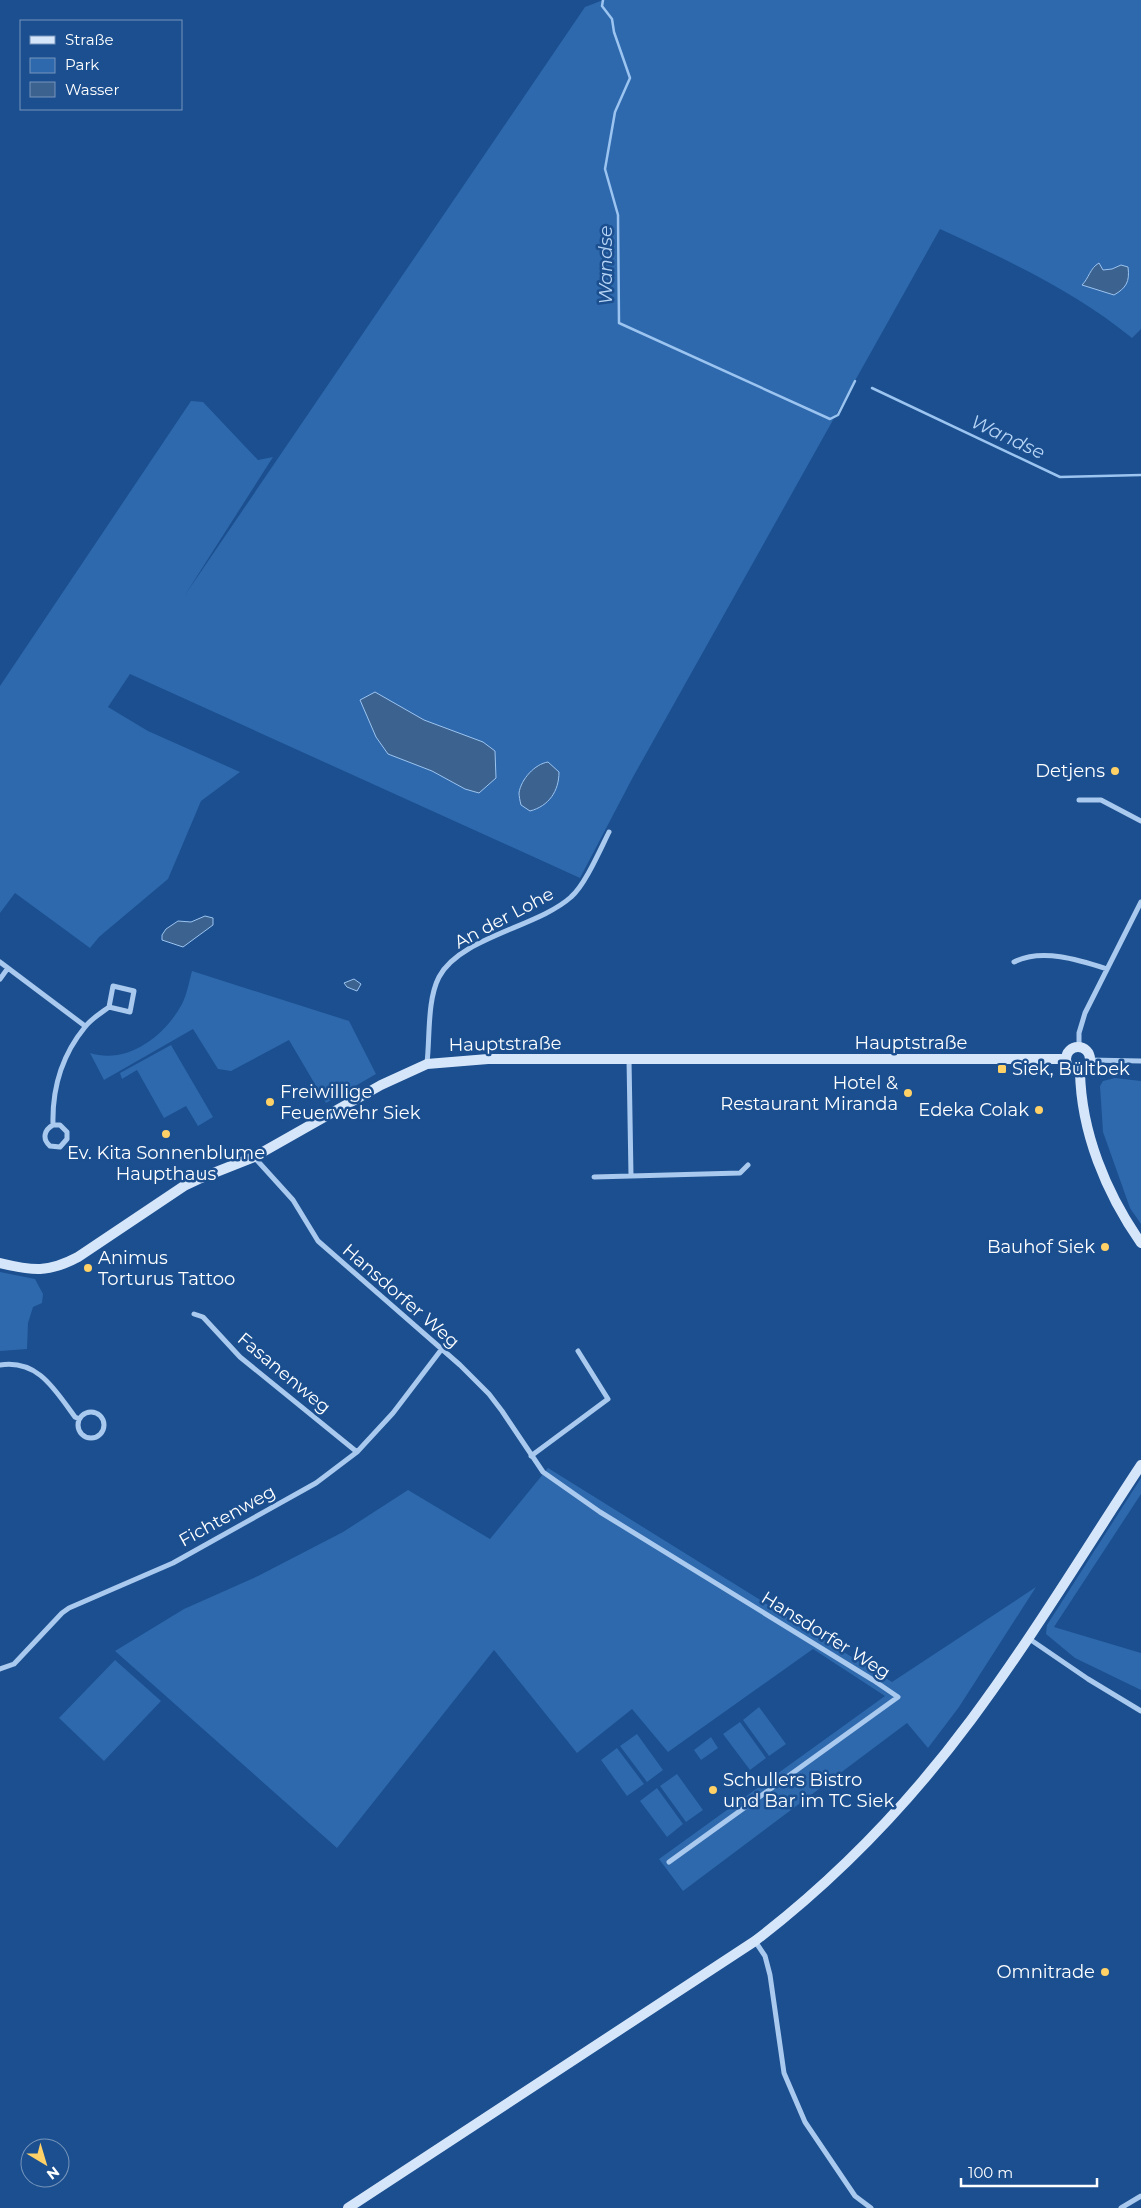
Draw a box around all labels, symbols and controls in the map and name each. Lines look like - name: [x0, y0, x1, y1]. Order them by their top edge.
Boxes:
- legend: [20, 20, 182, 110]
- text: Straße: [65, 30, 114, 49]
- text: Park: [65, 55, 99, 74]
- text: Wasser: [65, 80, 119, 99]
- water label: Wandse: [594, 225, 617, 305]
- water label: Wandse: [967, 410, 1049, 464]
- place label: Detjens: [1035, 760, 1105, 782]
- marker: Detjens: [1109, 765, 1121, 777]
- street label: An der Lohe: [450, 883, 558, 953]
- street label: Hauptstraße: [448, 1032, 562, 1056]
- street label: Hauptstraße: [855, 1032, 968, 1054]
- place label: Siek, Bültbek: [1012, 1058, 1130, 1080]
- marker: Siek, Bültbek: [996, 1063, 1008, 1075]
- place label: Hotel & Restaurant Miranda: [720, 1072, 898, 1115]
- place label: Freiwillige Feuerwehr Siek: [280, 1081, 421, 1124]
- marker: Hotel & Restaurant Miranda: [902, 1087, 914, 1099]
- marker: Freiwillige Feuerwehr Siek: [264, 1096, 276, 1108]
- place label: Edeka Colak: [918, 1099, 1029, 1121]
- marker: Edeka Colak: [1033, 1104, 1045, 1116]
- marker: Ev. Kita Sonnenblume Haupthaus: [160, 1128, 172, 1140]
- place label: Ev. Kita Sonnenblume Haupthaus: [67, 1142, 265, 1185]
- place label: Bauhof Siek: [987, 1236, 1095, 1258]
- street label: Hansdorfer Weg: [338, 1239, 464, 1353]
- marker: Bauhof Siek: [1099, 1241, 1111, 1253]
- place label: Animus Torturus Tattoo: [98, 1247, 235, 1290]
- marker: Animus Torturus Tattoo: [82, 1262, 94, 1274]
- street label: Fasanenweg: [233, 1328, 335, 1418]
- street label: Fichtenweg: [175, 1480, 279, 1552]
- street label: Hansdorfer Weg: [757, 1586, 895, 1684]
- place label: Schullers Bistro und Bar im TC Siek: [723, 1769, 894, 1812]
- marker: Schullers Bistro und Bar im TC Siek: [707, 1784, 719, 1796]
- place label: Omnitrade: [996, 1961, 1095, 1983]
- marker: Omnitrade: [1099, 1966, 1111, 1978]
- north arrow: [20, 2138, 70, 2188]
- scale bar: [961, 2156, 1097, 2188]
- text: N: [43, 2163, 63, 2184]
- text: 100 m: [968, 2163, 1013, 2182]

